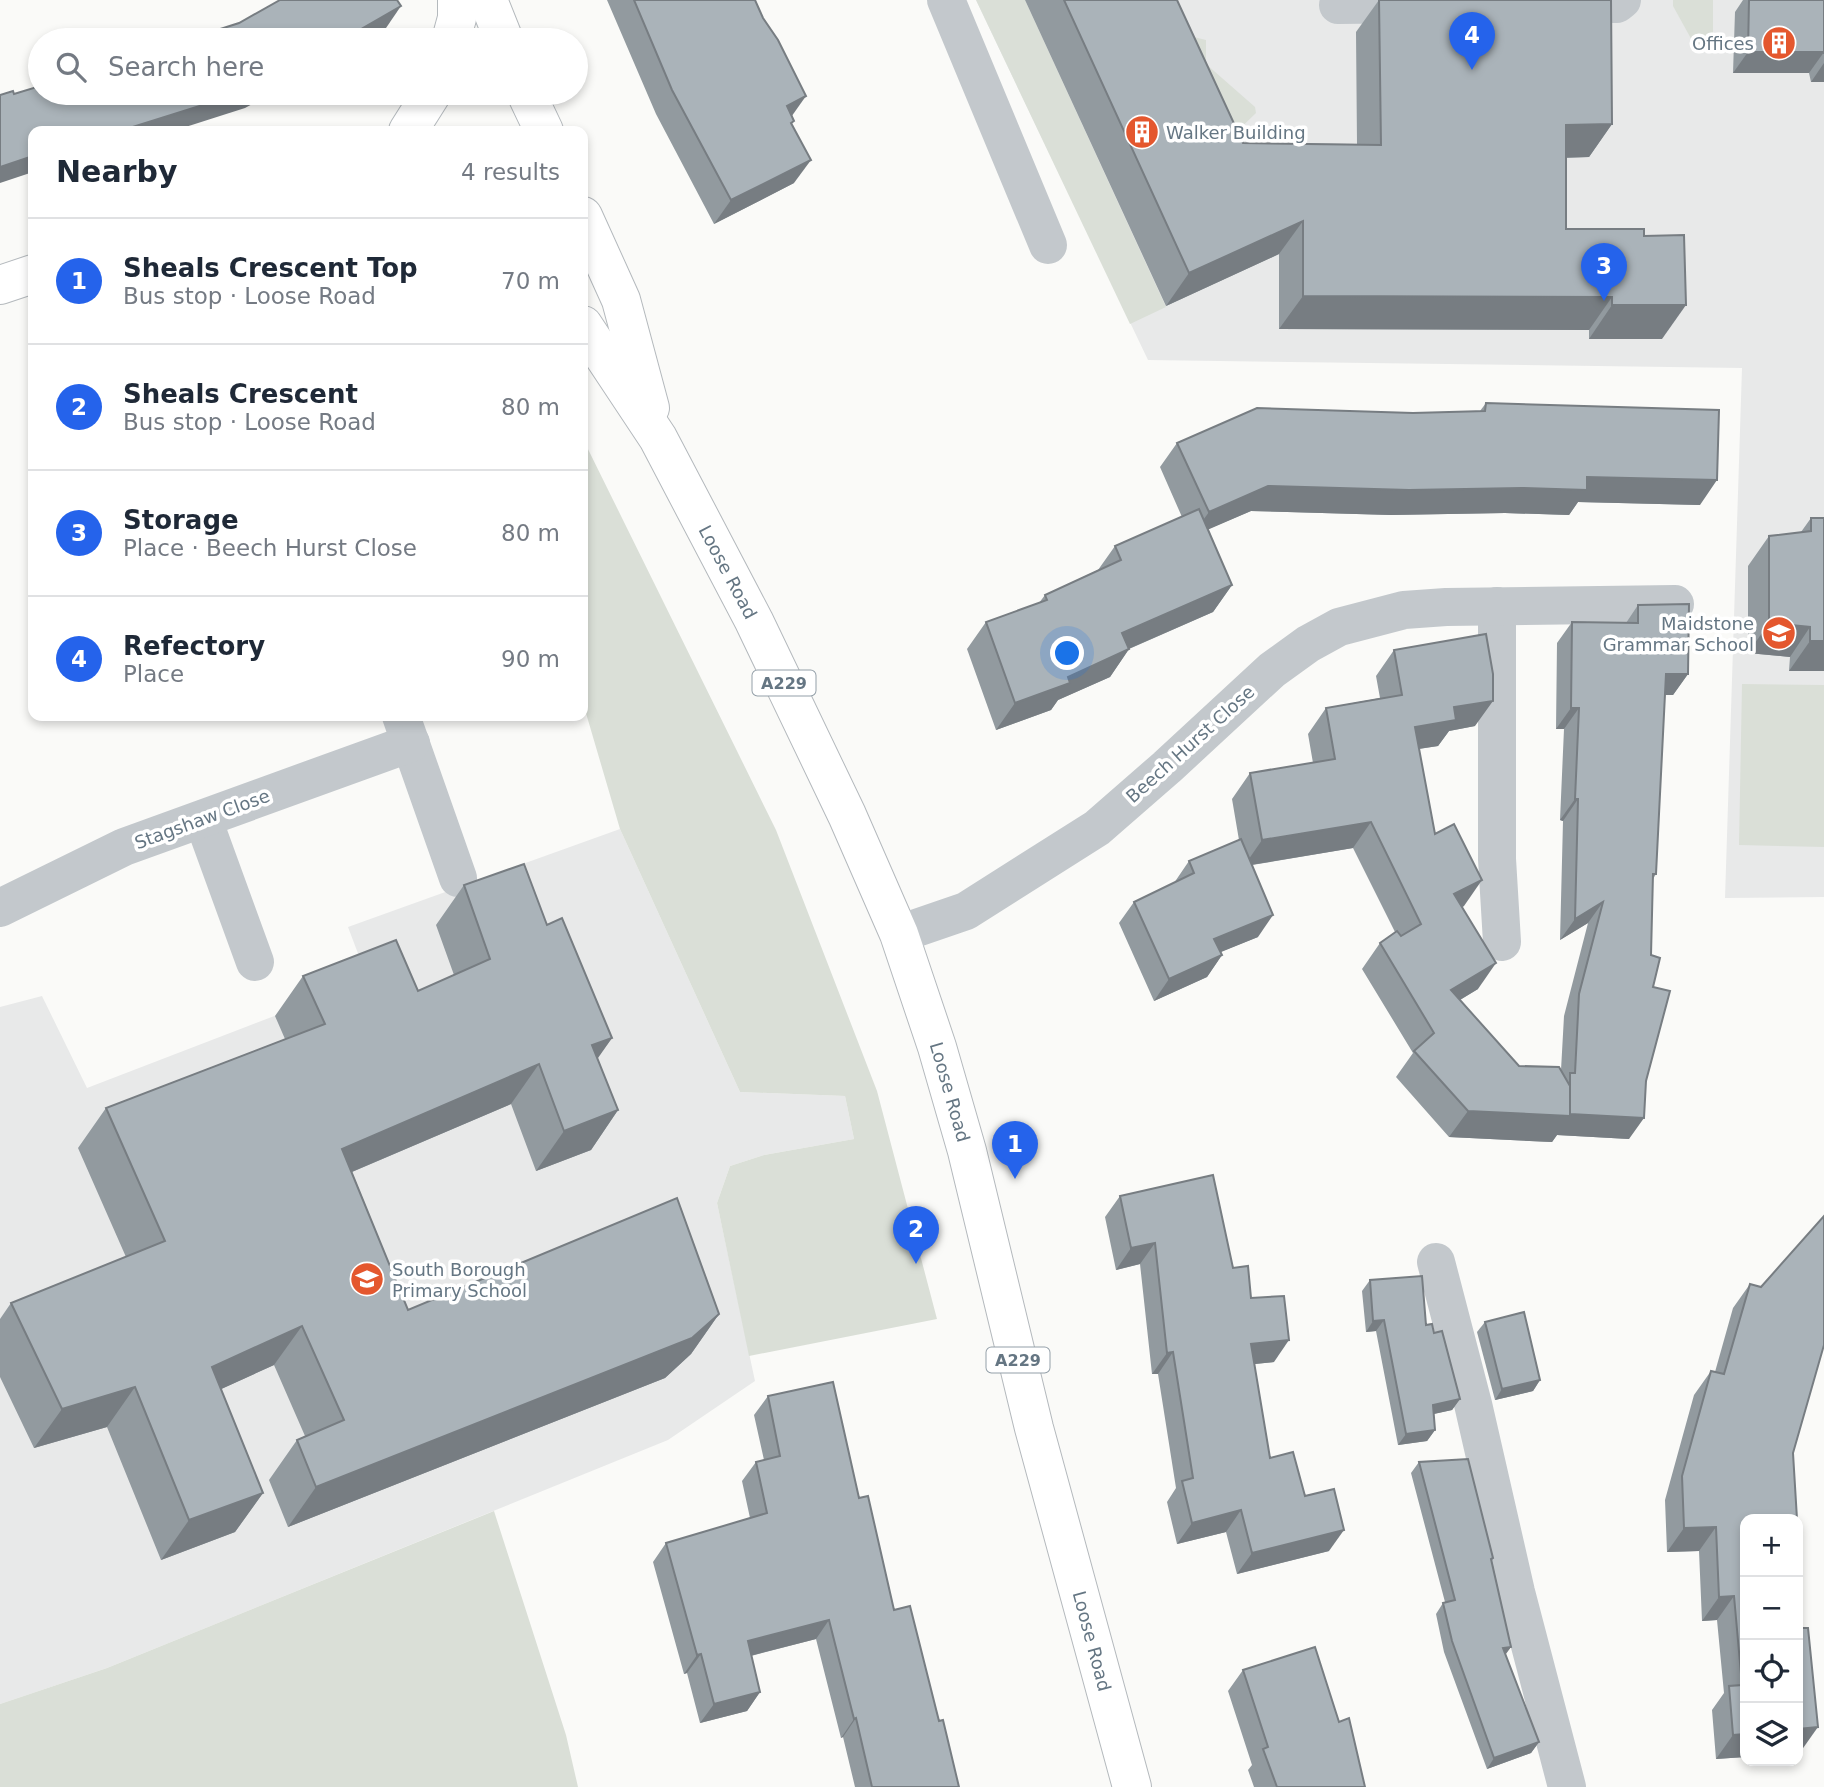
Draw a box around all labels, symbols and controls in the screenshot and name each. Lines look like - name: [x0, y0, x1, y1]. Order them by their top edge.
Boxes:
- pin: 4: [1449, 12, 1495, 70]
- building icon: Offices: [1760, 24, 1798, 62]
- search box: [28, 28, 588, 105]
- place label: Offices: [1692, 33, 1754, 54]
- icon: search: [52, 48, 90, 86]
- text: Search here: [108, 52, 264, 82]
- building icon: Walker Building: [1123, 113, 1161, 151]
- place label: Walker Building: [1166, 122, 1306, 143]
- text: Nearby: [56, 154, 178, 189]
- text: 4 results: [461, 159, 560, 185]
- pin: 3: [1581, 243, 1627, 301]
- text: Sheals Crescent Top: [123, 253, 418, 283]
- text: 1: [71, 268, 87, 294]
- text: 70 m: [501, 268, 560, 294]
- text: Bus stop · Loose Road: [123, 283, 376, 309]
- text: Sheals Crescent: [123, 379, 358, 409]
- text: 2: [71, 394, 87, 420]
- text: 80 m: [501, 394, 560, 420]
- text: Bus stop · Loose Road: [123, 409, 376, 435]
- text: Storage: [123, 505, 239, 535]
- text: 3: [71, 520, 87, 546]
- text: 80 m: [501, 520, 560, 546]
- street label: Loose Road: [695, 522, 761, 622]
- text: Place · Beech Hurst Close: [123, 535, 417, 561]
- place label: Maidstone Grammar School: [1603, 613, 1754, 655]
- school or university icon: Maidstone Grammar School: [1760, 614, 1798, 652]
- text: Refectory: [123, 631, 265, 661]
- your location: [1050, 636, 1084, 670]
- text: 4: [71, 646, 87, 672]
- text: 90 m: [501, 646, 560, 672]
- text: Place: [123, 661, 184, 687]
- road number: A229: [752, 670, 816, 696]
- street label: Beech Hurst Close: [1122, 681, 1258, 807]
- street label: Stagshaw Close: [132, 785, 272, 853]
- street label: Loose Road: [926, 1040, 974, 1144]
- pin: 1: [992, 1121, 1038, 1179]
- pin: 2: [893, 1206, 939, 1264]
- place label: South Borough Primary School: [392, 1259, 527, 1301]
- school or university icon: South Borough Primary School: [348, 1260, 386, 1298]
- road number: A229: [986, 1348, 1050, 1372]
- map controls: [1740, 1514, 1803, 1766]
- button: +: [1740, 1514, 1803, 1577]
- button: −: [1740, 1577, 1803, 1640]
- street label: Loose Road: [1069, 1588, 1115, 1694]
- button: locate: [1740, 1640, 1803, 1703]
- button: layers: [1740, 1703, 1803, 1766]

